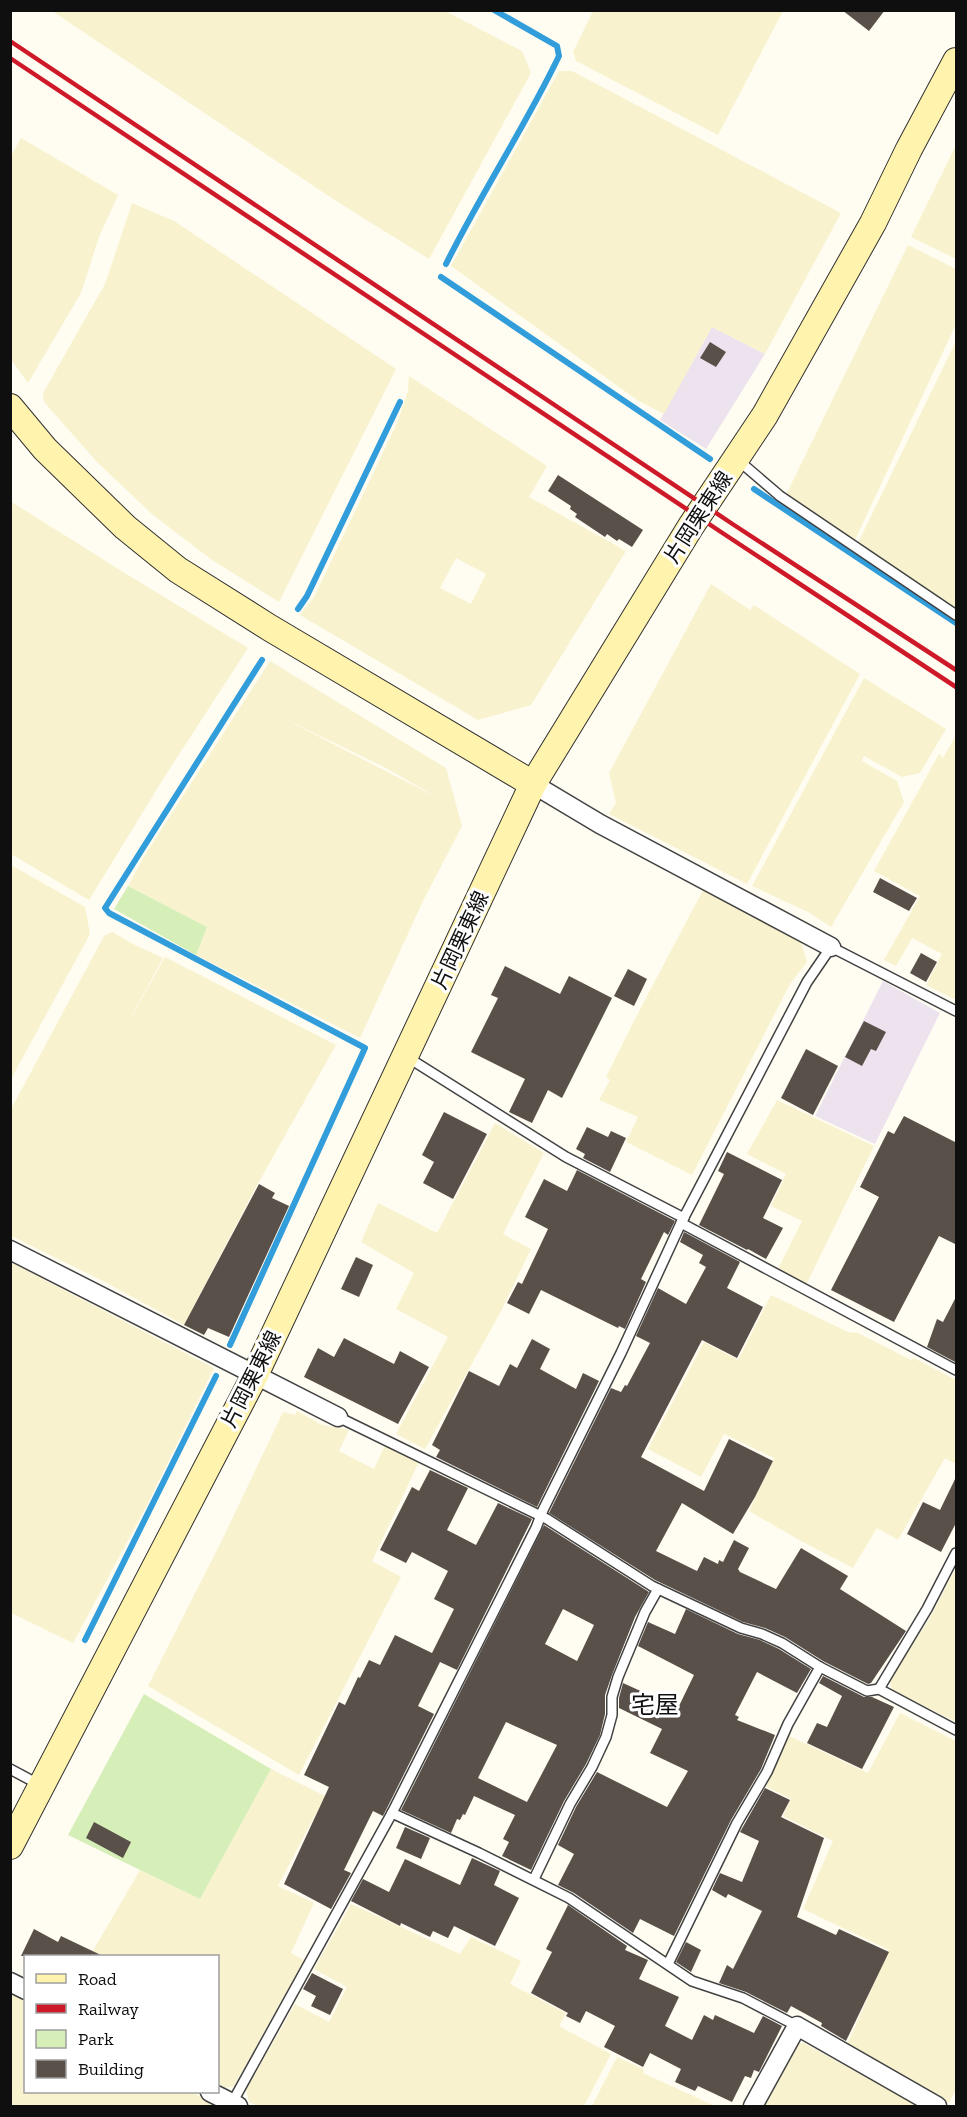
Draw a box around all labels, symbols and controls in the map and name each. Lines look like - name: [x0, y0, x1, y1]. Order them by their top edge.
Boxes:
- street label: 片岡栗東線: [659, 466, 737, 568]
- street label: 片岡栗東線: [426, 887, 494, 993]
- street label: 片岡栗東線: [216, 1327, 286, 1431]
- district label: 宅屋: [631, 1690, 679, 1719]
- legend: [24, 1955, 219, 2093]
- text: Road: [78, 1968, 117, 1990]
- text: Railway: [78, 1998, 140, 2020]
- text: Park: [78, 2028, 114, 2050]
- text: Building: [78, 2058, 144, 2080]

